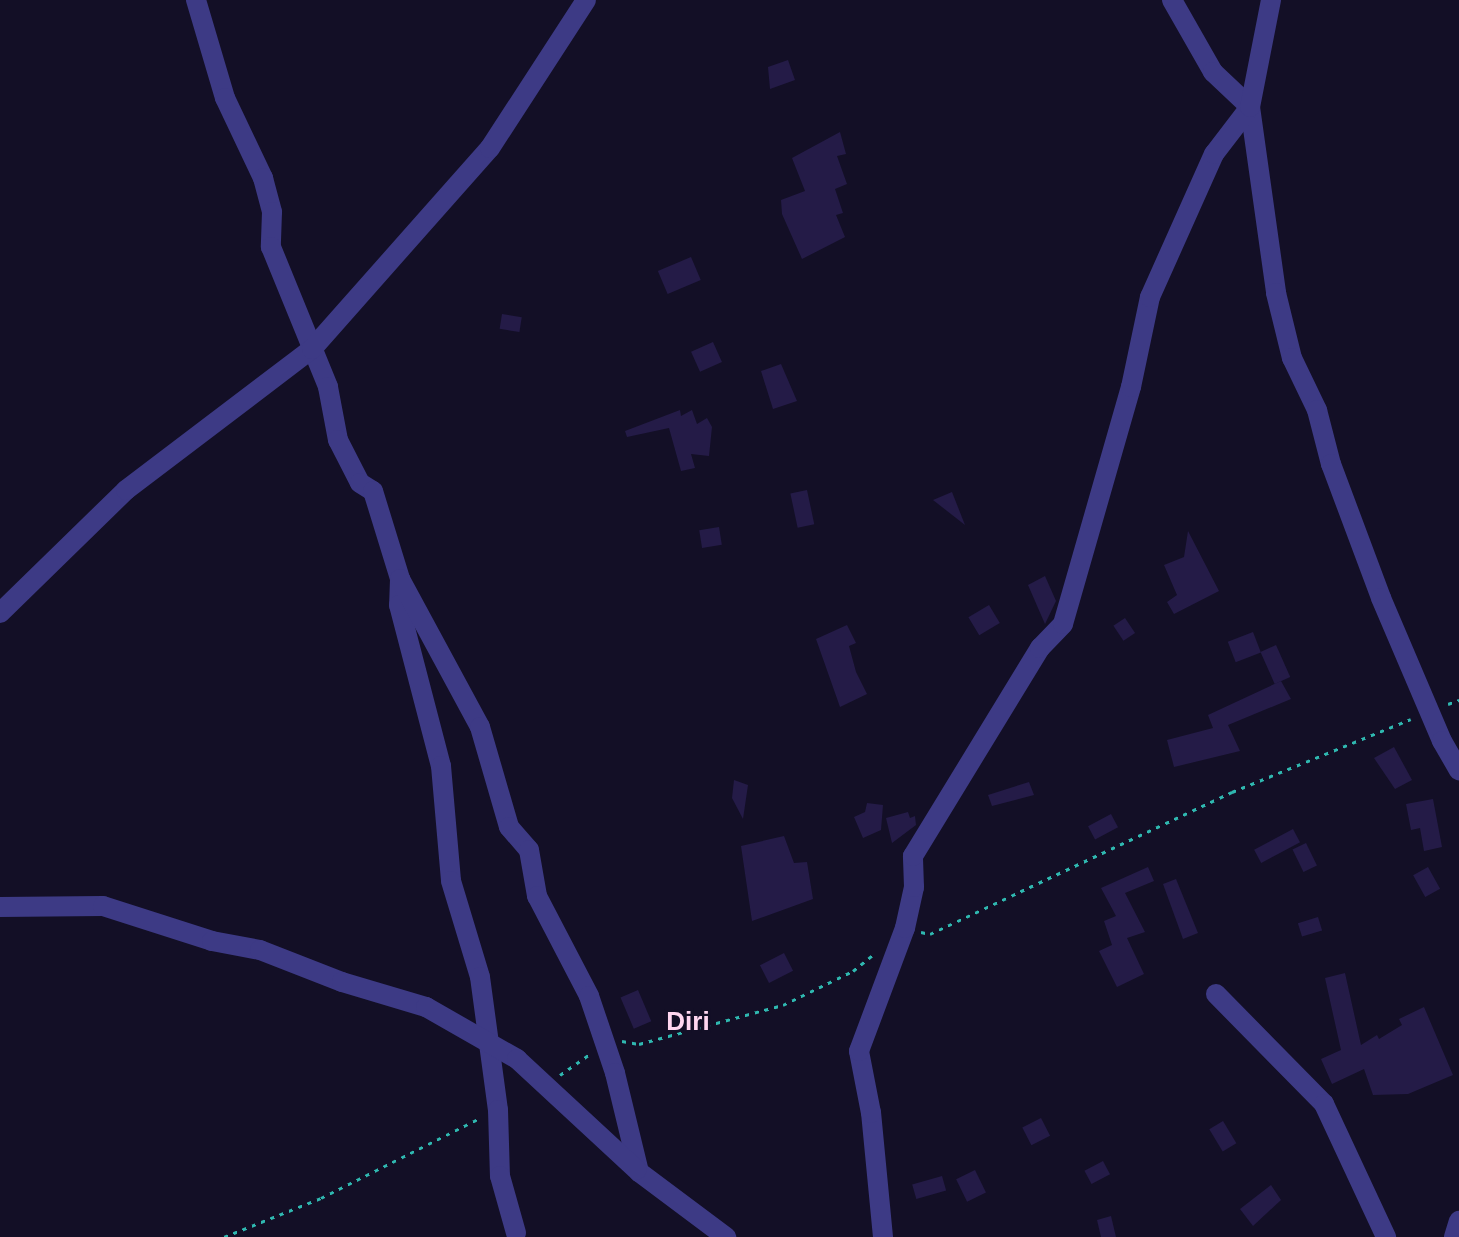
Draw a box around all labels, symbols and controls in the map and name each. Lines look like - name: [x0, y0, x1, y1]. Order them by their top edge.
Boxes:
- district label: Diri: [666, 1006, 710, 1038]

